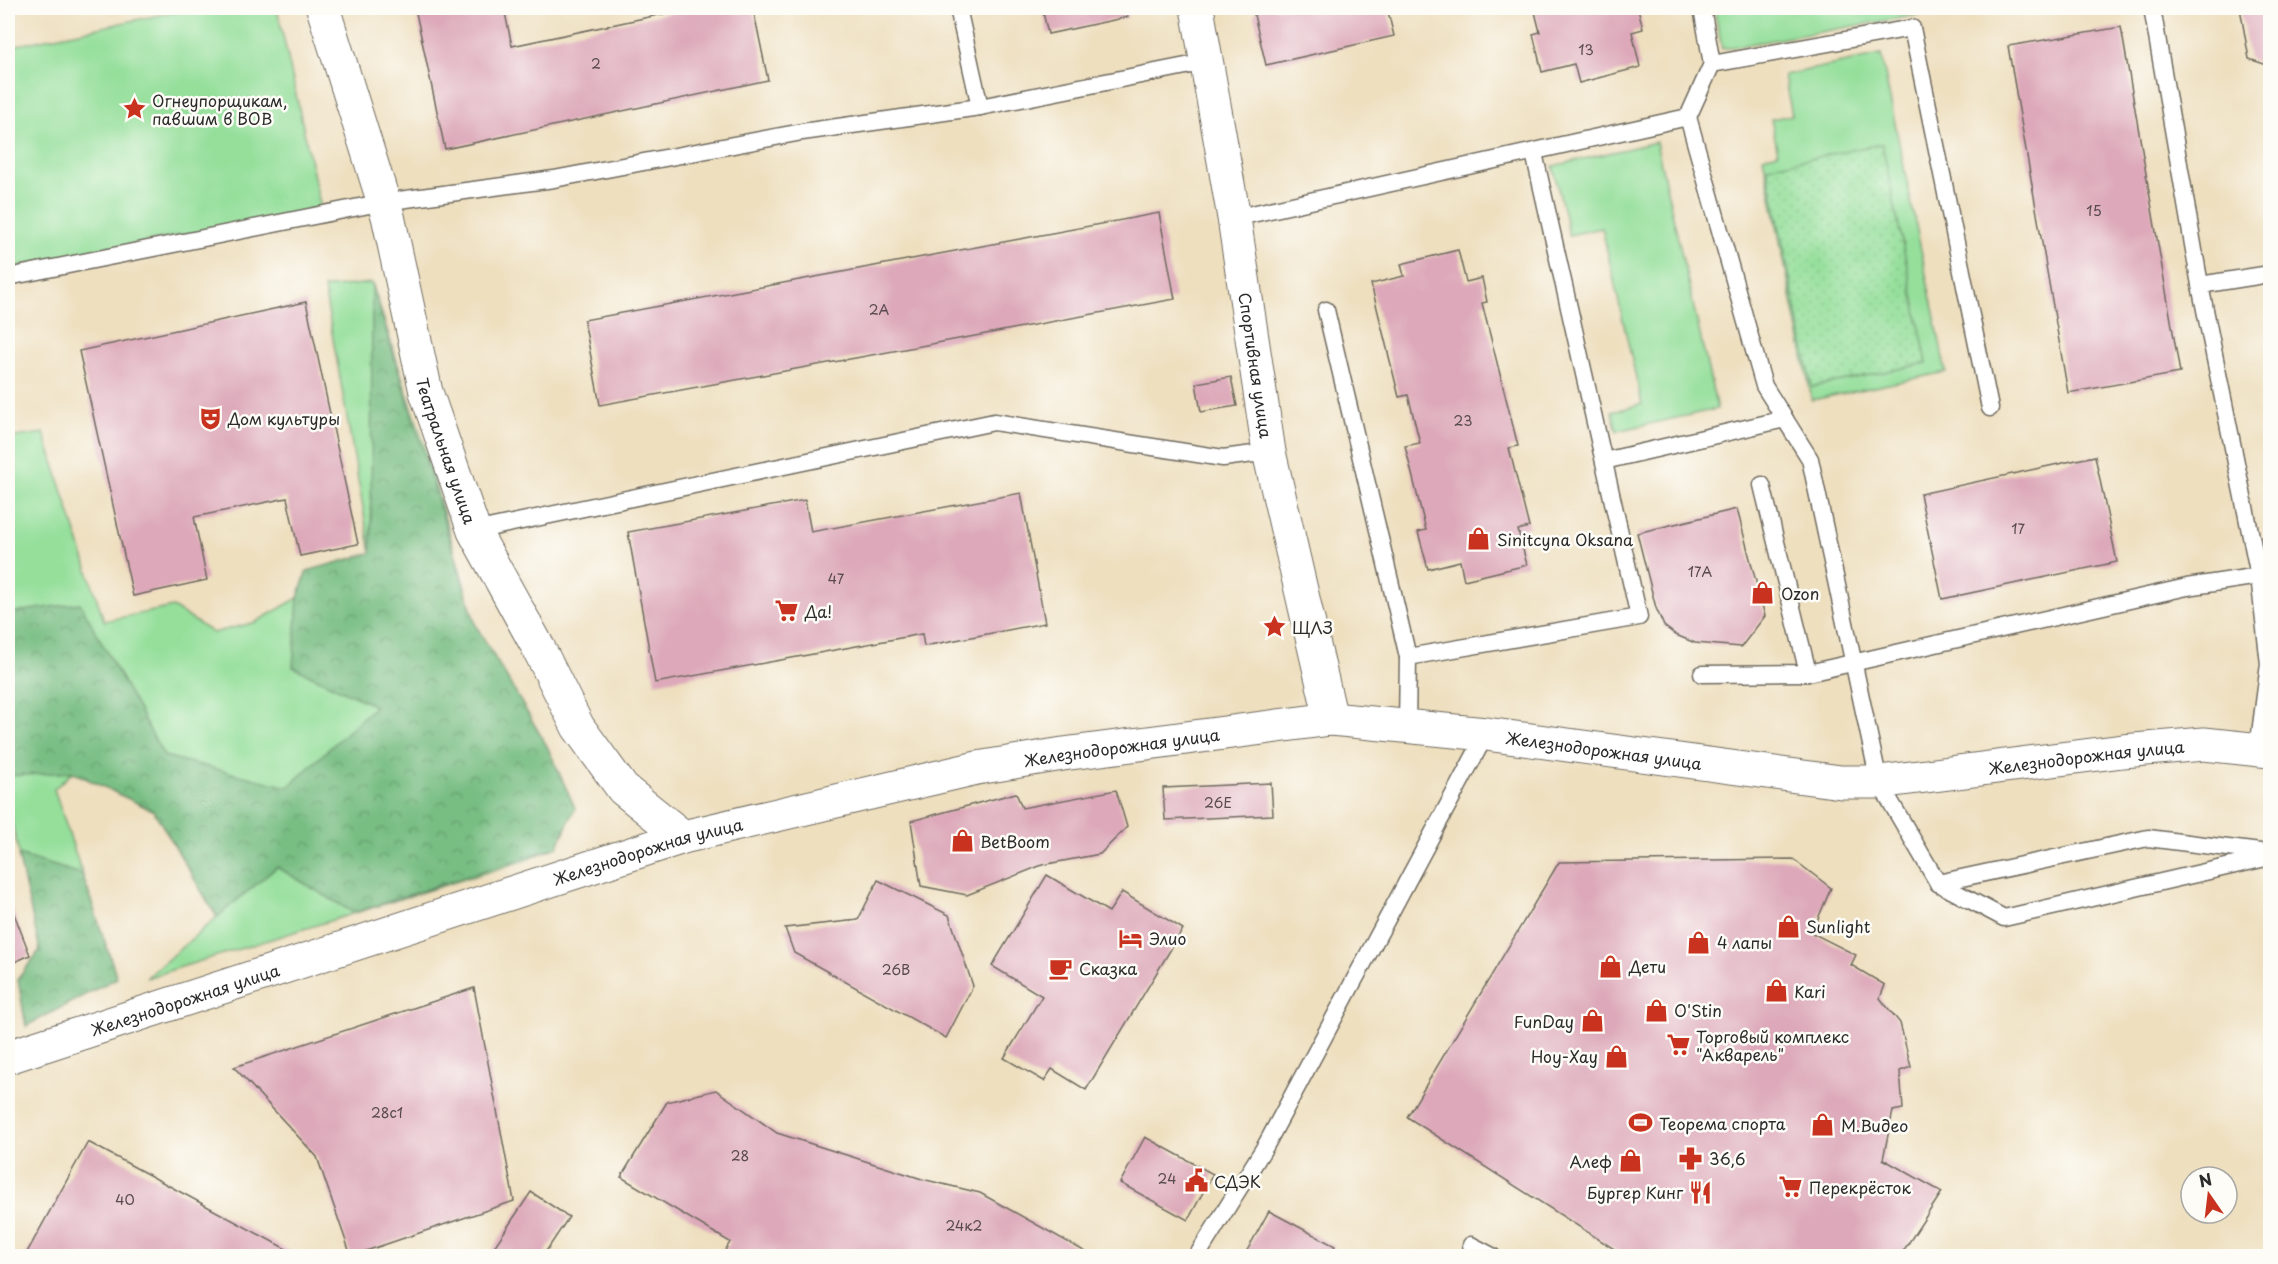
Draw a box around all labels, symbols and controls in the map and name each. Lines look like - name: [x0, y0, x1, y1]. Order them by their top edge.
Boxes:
- house number: 13: [1578, 39, 1594, 60]
- house number: 2: [591, 53, 601, 74]
- place label: Огнеупорщикам, павшим в ВОВ: [152, 88, 288, 130]
- place icon: Огнеупорщикам, павшим в ВОВ: [121, 96, 147, 122]
- house number: 15: [2086, 200, 2102, 221]
- street label: Спортивная улица: [1233, 291, 1279, 440]
- house number: 2А: [869, 299, 890, 320]
- street label: Театральная улица: [411, 375, 483, 527]
- theatre icon: Дом культуры: [197, 405, 223, 431]
- place label: Дом культуры: [227, 406, 340, 430]
- house number: 23: [1454, 410, 1472, 431]
- house number: 17: [2011, 518, 2025, 539]
- shop icon: Sinitcyna Oksana: [1466, 526, 1492, 552]
- place label: Sinitcyna Oksana: [1497, 527, 1633, 551]
- house number: 17А: [1688, 561, 1713, 582]
- house number: 47: [828, 568, 845, 589]
- shop icon: Ozon: [1750, 580, 1776, 606]
- place label: Ozon: [1781, 581, 1819, 605]
- supermarket icon: Да!: [774, 598, 800, 624]
- place label: Да!: [804, 599, 832, 623]
- place icon: ЩЛЗ: [1261, 614, 1287, 640]
- place label: ЩЛЗ: [1292, 615, 1333, 639]
- street label: Железнодорожная улица: [1022, 722, 1221, 772]
- street label: Железнодорожная улица: [1504, 725, 1703, 775]
- street label: Железнодорожная улица: [1987, 734, 2185, 780]
- house number: 26Е: [1204, 792, 1232, 813]
- street label: Железнодорожная улица: [549, 811, 745, 891]
- shop icon: BetBoom: [949, 828, 975, 854]
- place label: BetBoom: [980, 829, 1050, 853]
- shop icon: Sunlight: [1775, 913, 1801, 939]
- place label: Sunlight: [1806, 914, 1871, 938]
- hotel icon: Элио: [1118, 925, 1144, 951]
- place label: Элио: [1149, 926, 1186, 950]
- shop icon: 4 лапы: [1686, 929, 1712, 955]
- place label: 4 лапы: [1717, 930, 1772, 954]
- shop icon: Дети: [1598, 953, 1624, 979]
- place label: Дети: [1628, 954, 1666, 978]
- cafe icon: Сказка: [1048, 955, 1074, 981]
- place label: Сказка: [1079, 956, 1137, 980]
- street label: Железнодорожная улица: [87, 957, 282, 1041]
- house number: 26В: [882, 959, 910, 980]
- shop icon: Kari: [1763, 978, 1789, 1004]
- place label: Kari: [1794, 979, 1826, 1003]
- shop icon: O'Stin: [1643, 997, 1669, 1023]
- place label: O'Stin: [1674, 998, 1722, 1022]
- shop icon: FunDay: [1579, 1008, 1605, 1034]
- place label: FunDay: [1514, 1009, 1574, 1033]
- place label: Торговый комплекс "Акварель": [1696, 1024, 1849, 1066]
- supermarket icon: Торговый комплекс "Акварель": [1665, 1032, 1691, 1058]
- shop icon: Ноу-Хау: [1603, 1043, 1629, 1069]
- place label: Ноу-Хау: [1531, 1044, 1598, 1068]
- house number: 28с1: [371, 1102, 403, 1123]
- sports icon: Теорема спорта: [1628, 1110, 1654, 1136]
- place label: Теорема спорта: [1659, 1111, 1786, 1135]
- shop icon: М.Видео: [1810, 1112, 1836, 1138]
- place label: М.Видео: [1841, 1113, 1908, 1137]
- house number: 28: [731, 1145, 749, 1166]
- pharmacy icon: 36,6: [1678, 1145, 1704, 1171]
- place label: 36,6: [1709, 1146, 1746, 1170]
- shop icon: Алеф: [1617, 1148, 1643, 1174]
- place label: Алеф: [1570, 1149, 1612, 1173]
- north arrow: [2179, 1165, 2239, 1225]
- text: N: [2196, 1166, 2214, 1193]
- house number: 24: [1158, 1168, 1176, 1189]
- public building icon: СДЭК: [1183, 1168, 1209, 1194]
- place label: СДЭК: [1214, 1169, 1261, 1193]
- supermarket icon: Перекрёсток: [1778, 1174, 1804, 1200]
- place label: Перекрёсток: [1809, 1175, 1911, 1199]
- restaurant icon: Бургер Кинг: [1688, 1179, 1714, 1205]
- place label: Бургер Кинг: [1587, 1180, 1684, 1204]
- house number: 40: [115, 1189, 135, 1210]
- house number: 24к2: [945, 1215, 983, 1236]

